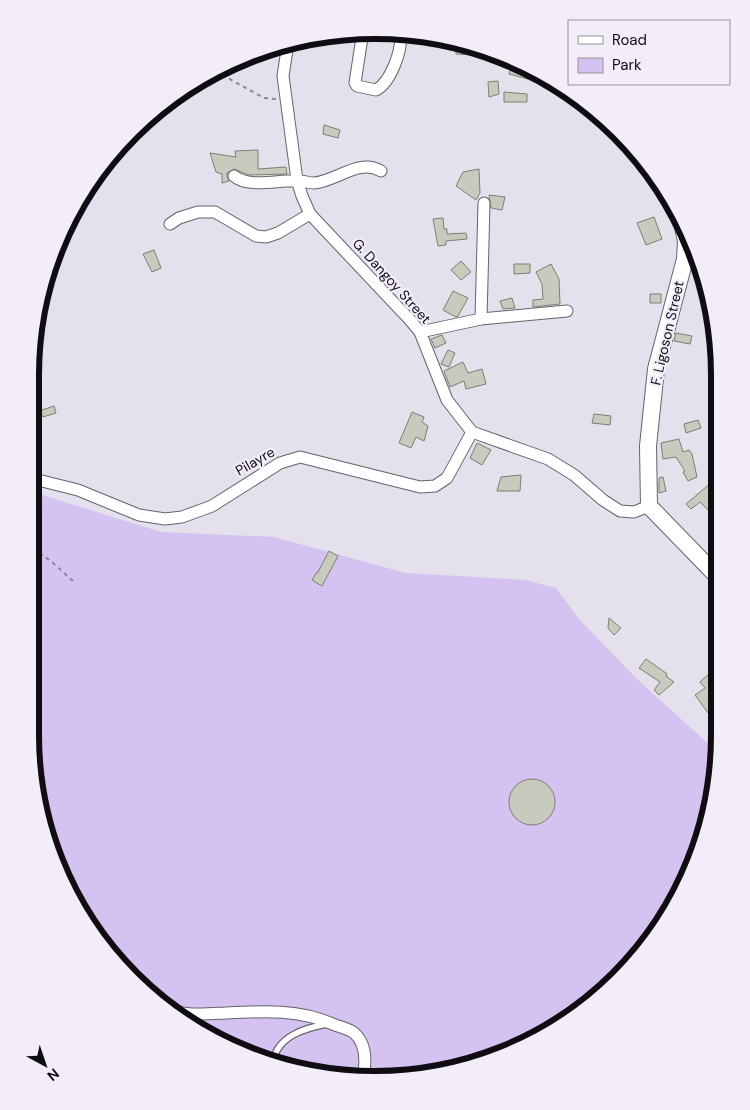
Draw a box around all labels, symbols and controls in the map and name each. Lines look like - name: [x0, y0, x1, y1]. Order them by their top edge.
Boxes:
- legend: [568, 20, 730, 85]
- text: Road: [612, 30, 647, 50]
- text: Park: [612, 55, 642, 75]
- street label: G. Dangoy Street: [349, 235, 435, 327]
- street label: F. Ligoson Street: [646, 279, 688, 387]
- street label: Pilayre: [232, 443, 278, 479]
- north arrow: [20, 1040, 70, 1090]
- text: N: [44, 1065, 63, 1085]

